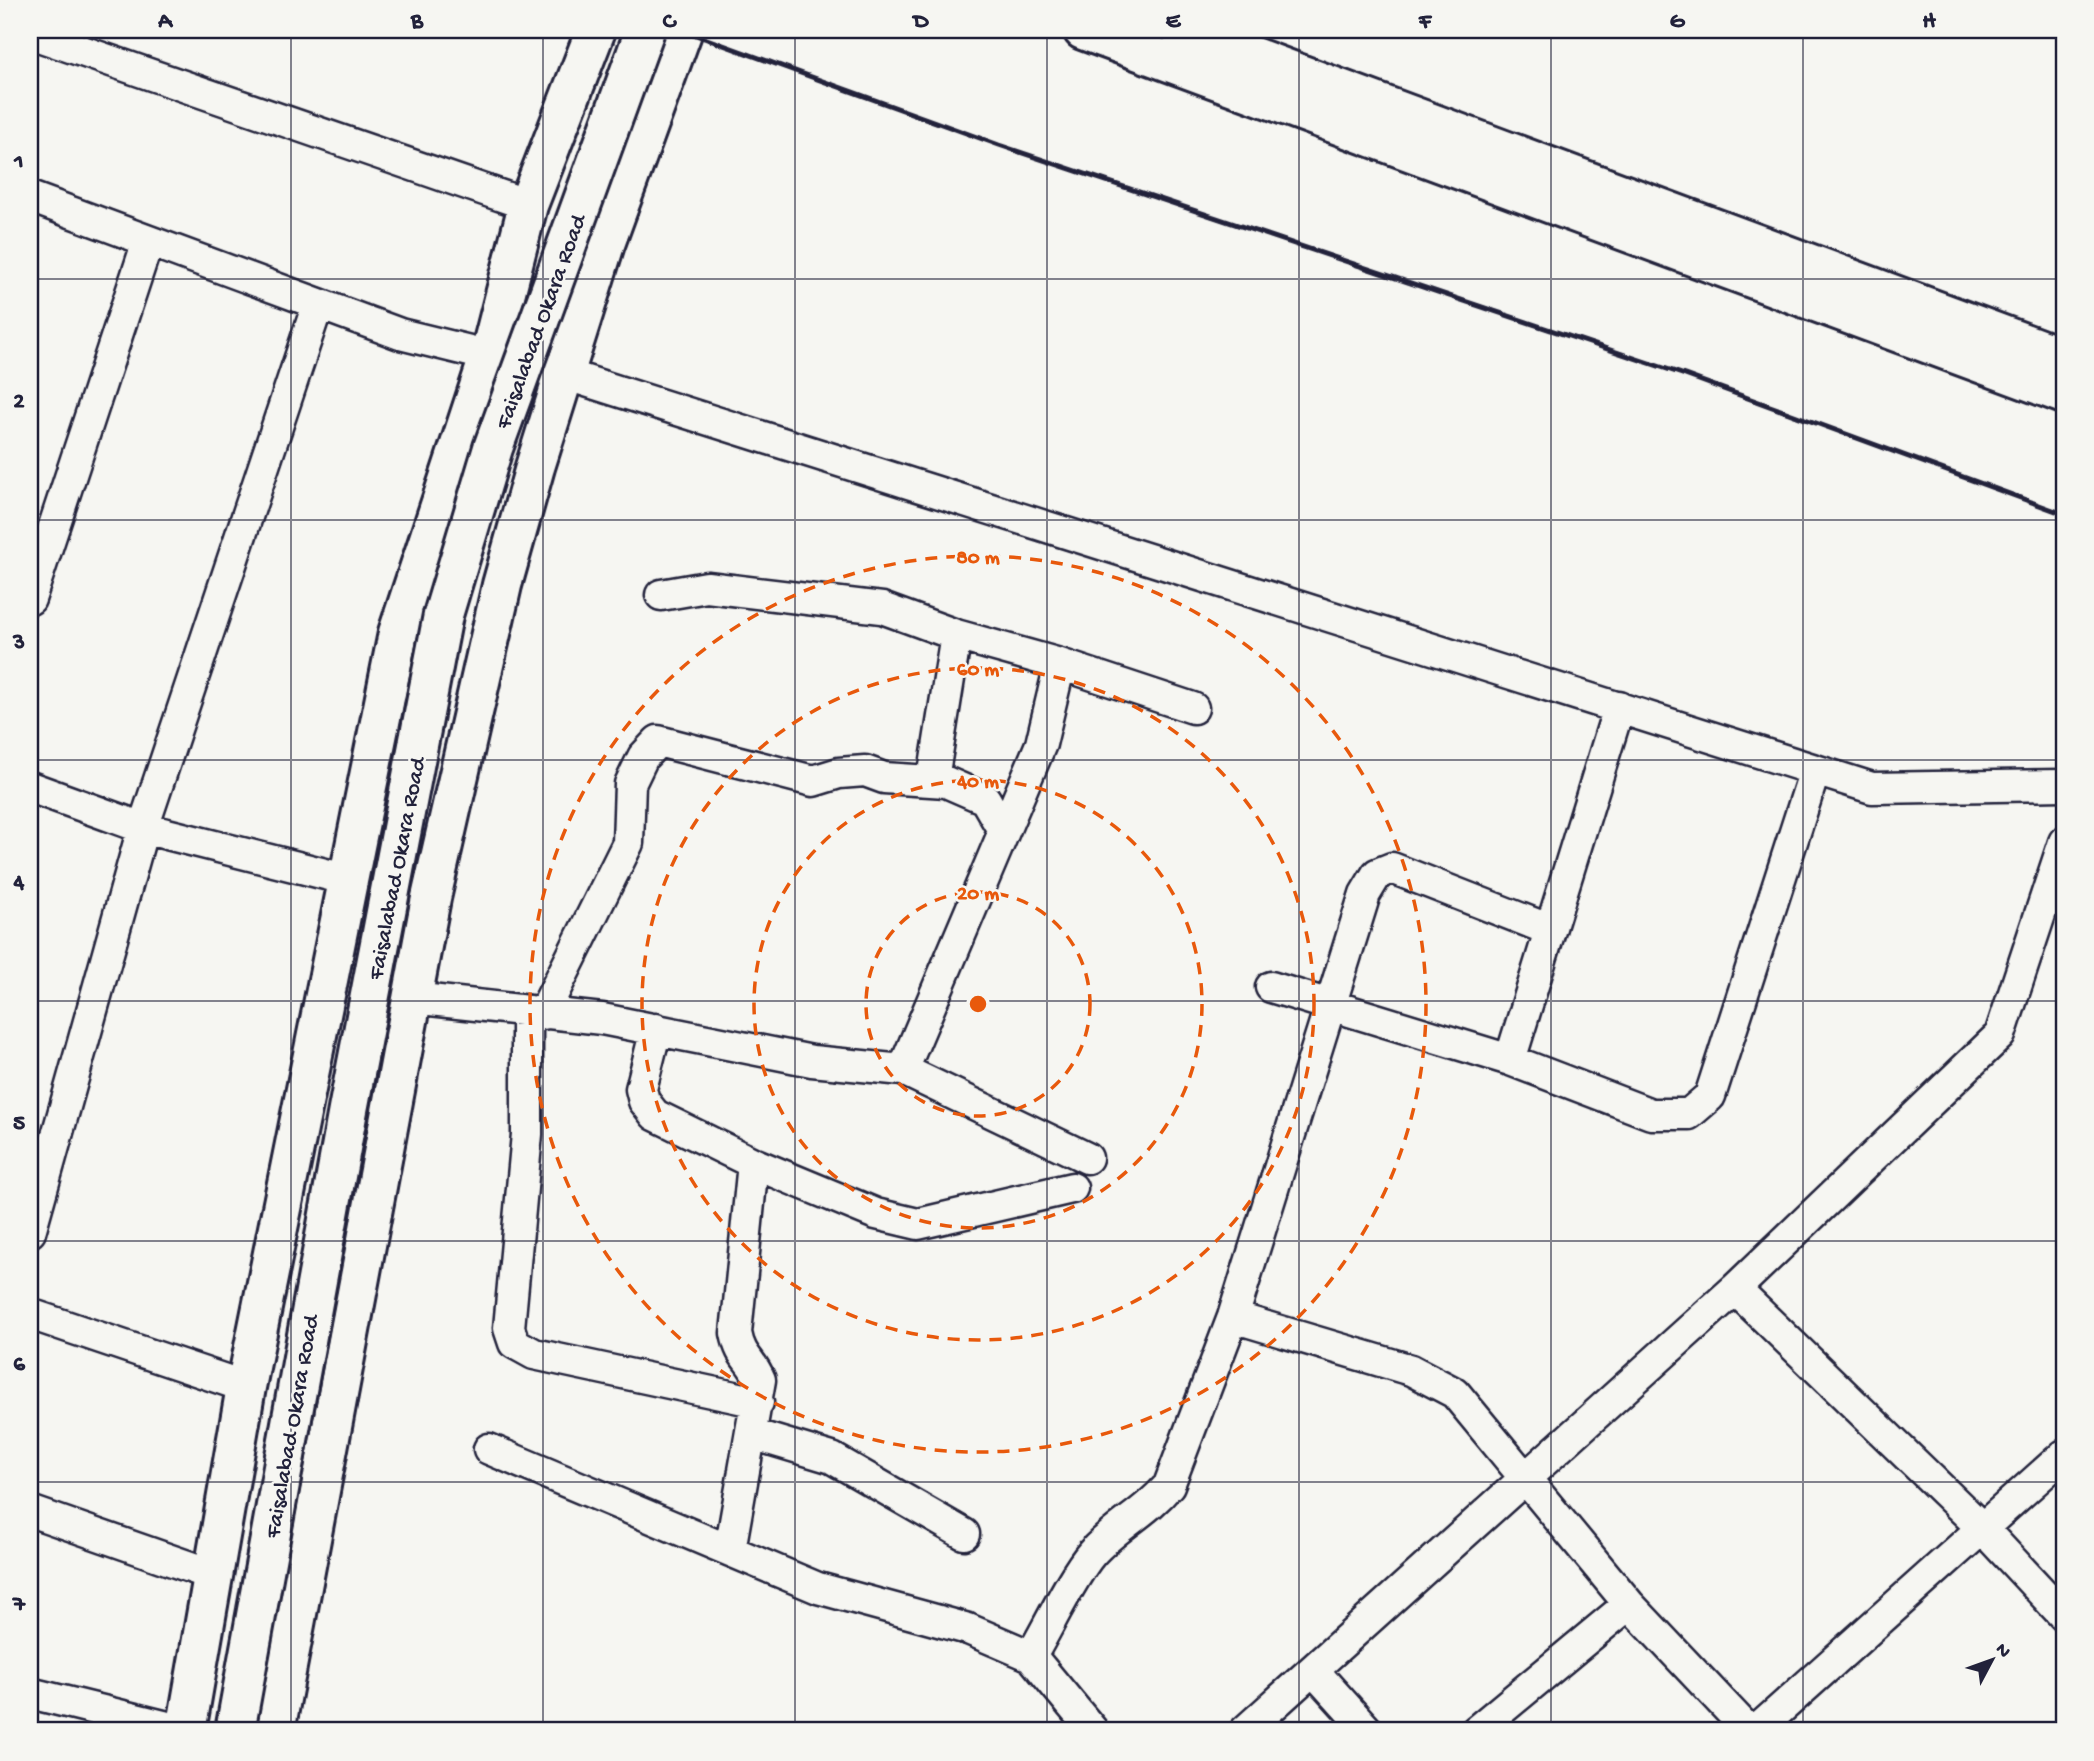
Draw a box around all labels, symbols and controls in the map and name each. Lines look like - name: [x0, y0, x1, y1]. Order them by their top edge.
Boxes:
- text: A: [157, 9, 173, 36]
- text: B: [410, 9, 424, 36]
- text: C: [663, 9, 678, 36]
- text: D: [912, 9, 930, 36]
- text: E: [1166, 9, 1182, 36]
- text: F: [1418, 9, 1433, 36]
- text: G: [1670, 9, 1686, 36]
- text: H: [1922, 9, 1936, 36]
- text: 1: [13, 149, 24, 176]
- street label: Faisalabad Okara Road: [491, 210, 594, 434]
- text: 2: [13, 389, 25, 416]
- text: 80 m: [956, 547, 1000, 572]
- text: 3: [12, 630, 25, 657]
- text: 60 m: [957, 659, 999, 684]
- street label: Faisalabad Okara Road: [363, 754, 434, 983]
- text: 40 m: [956, 771, 999, 796]
- text: 4: [13, 870, 25, 897]
- text: 20 m: [957, 883, 999, 908]
- centre of rings: [966, 992, 990, 1016]
- text: 5: [13, 1111, 25, 1138]
- street label: Faisalabad Okara Road: [260, 1312, 327, 1541]
- text: 6: [13, 1352, 26, 1379]
- text: 7: [12, 1592, 26, 1619]
- north arrow: [1958, 1624, 2028, 1694]
- text: N: [1989, 1639, 2015, 1663]

